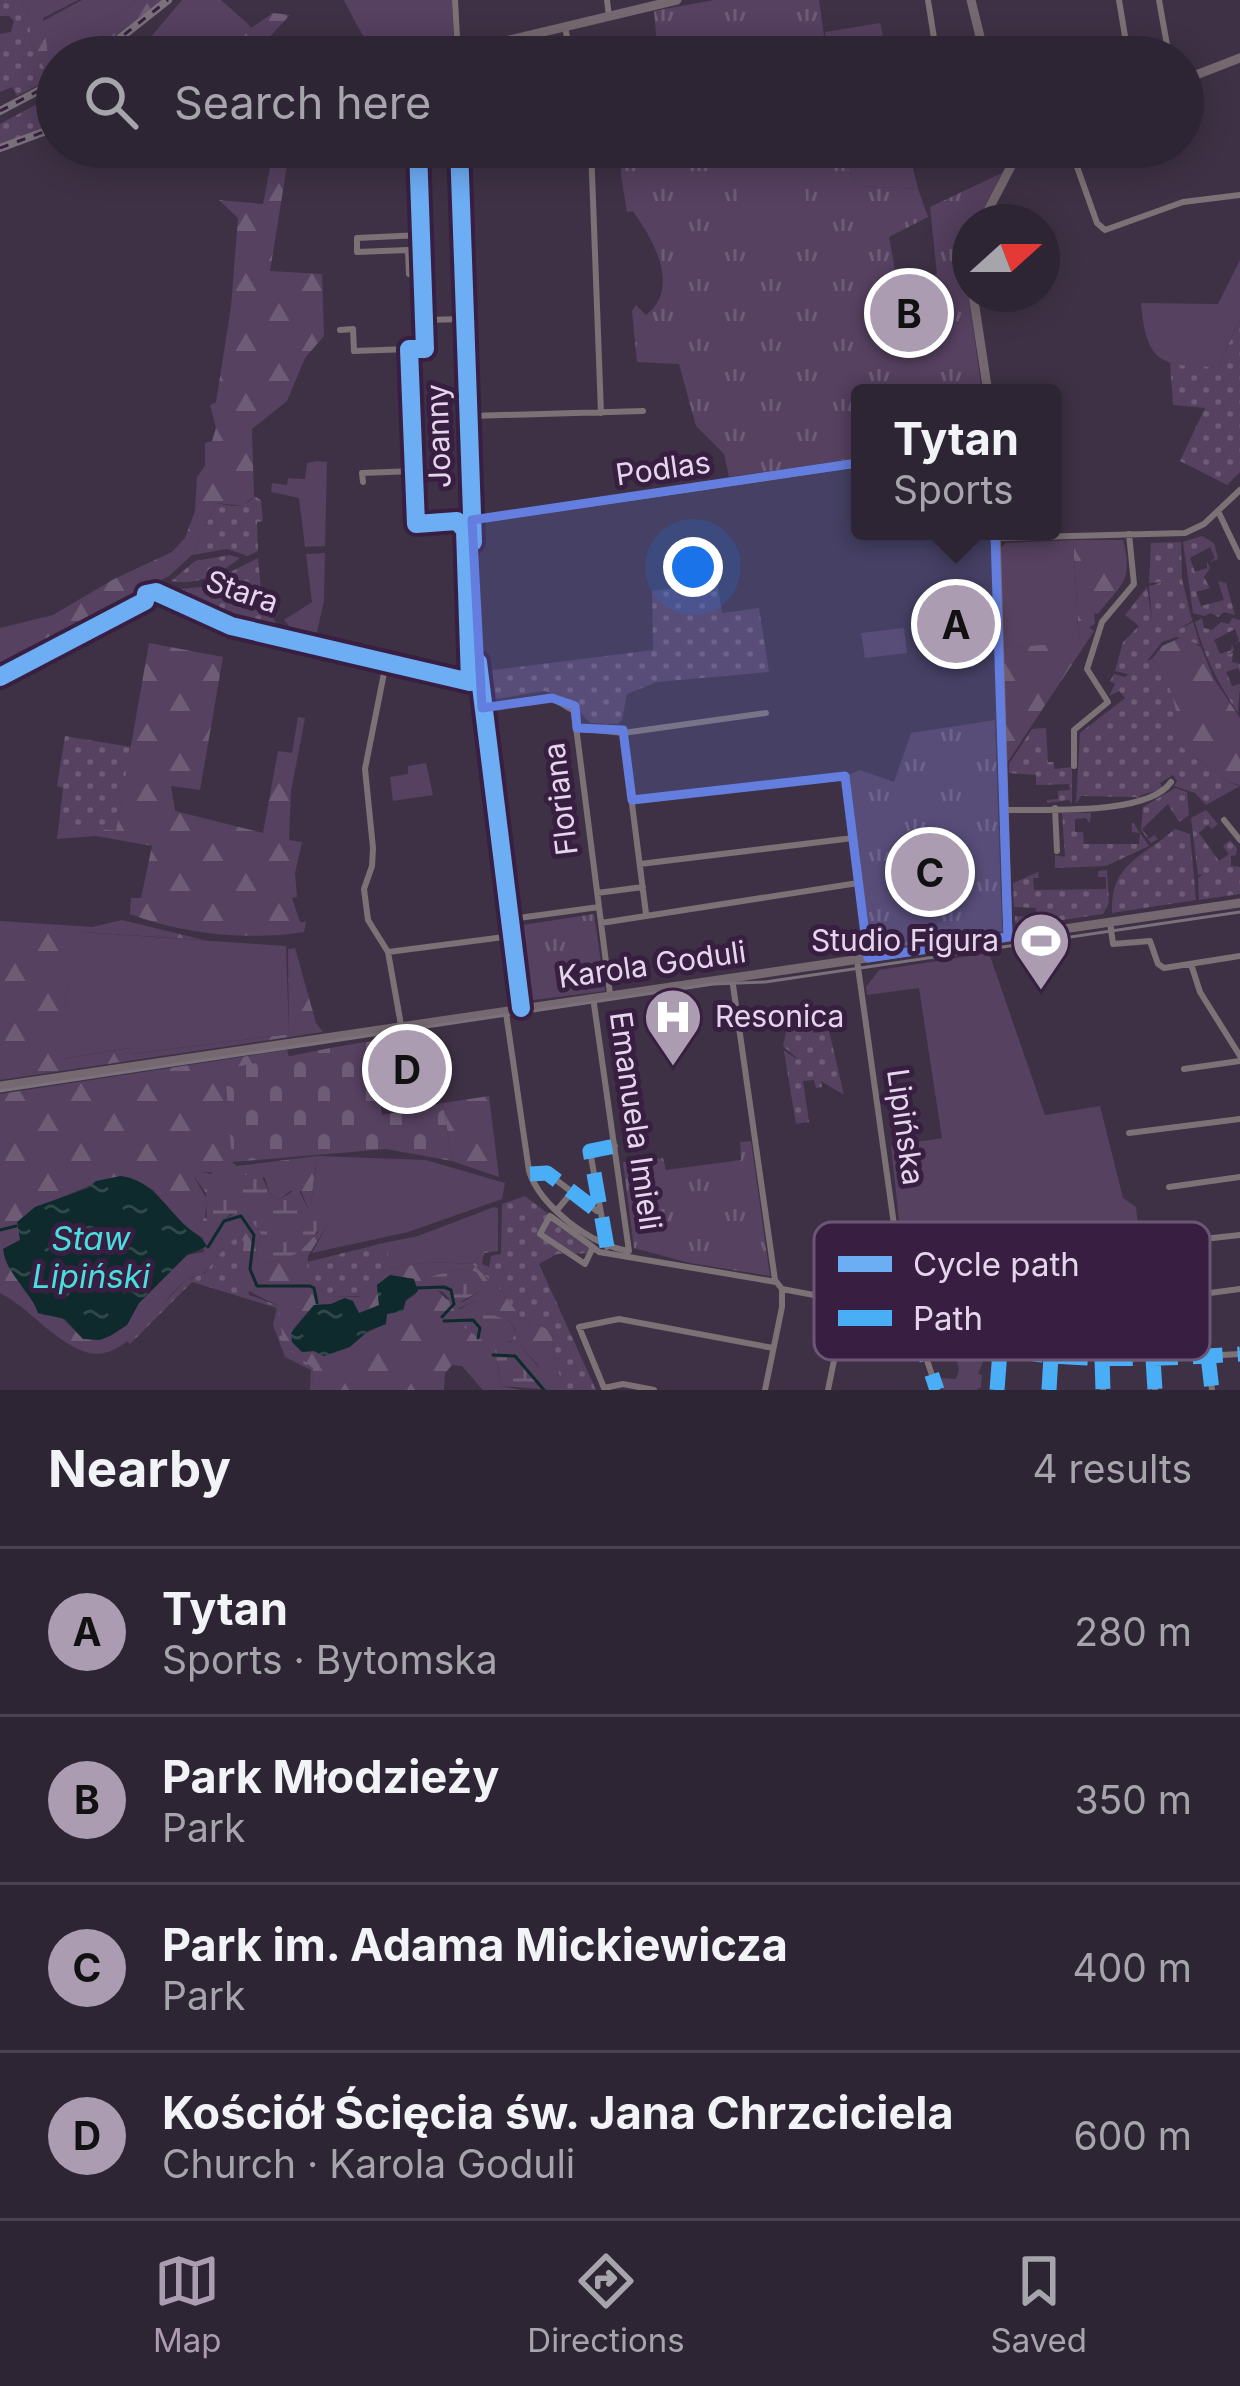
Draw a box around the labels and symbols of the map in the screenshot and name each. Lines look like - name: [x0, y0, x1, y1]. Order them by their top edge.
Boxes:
- north arrow: [952, 204, 1060, 312]
- pin: B: [870, 268, 948, 358]
- street label: Joanny: [418, 383, 458, 489]
- street label: Podlas: [613, 444, 713, 492]
- your location: [663, 537, 723, 597]
- street label: Stara: [201, 562, 283, 620]
- pin: A: [917, 579, 995, 669]
- street label: Floriana: [535, 741, 585, 858]
- pin: C: [891, 827, 969, 917]
- sports icon: Studio Figura: [1010, 910, 1072, 992]
- place label: Studio Figura: [811, 922, 999, 958]
- street label: Karola Goduli: [556, 933, 748, 995]
- hospital icon: Resonica: [642, 986, 704, 1068]
- place label: Resonica: [715, 998, 844, 1034]
- street label: Emanuela Imieli: [603, 1009, 669, 1232]
- pin: D: [368, 1024, 446, 1114]
- street label: Lipińska: [880, 1067, 932, 1187]
- water label: Staw Lipiński: [32, 1218, 151, 1296]
- legend: [814, 1222, 1210, 1360]
- text: Cycle path: [913, 1244, 1080, 1284]
- text: Path: [913, 1298, 983, 1338]

